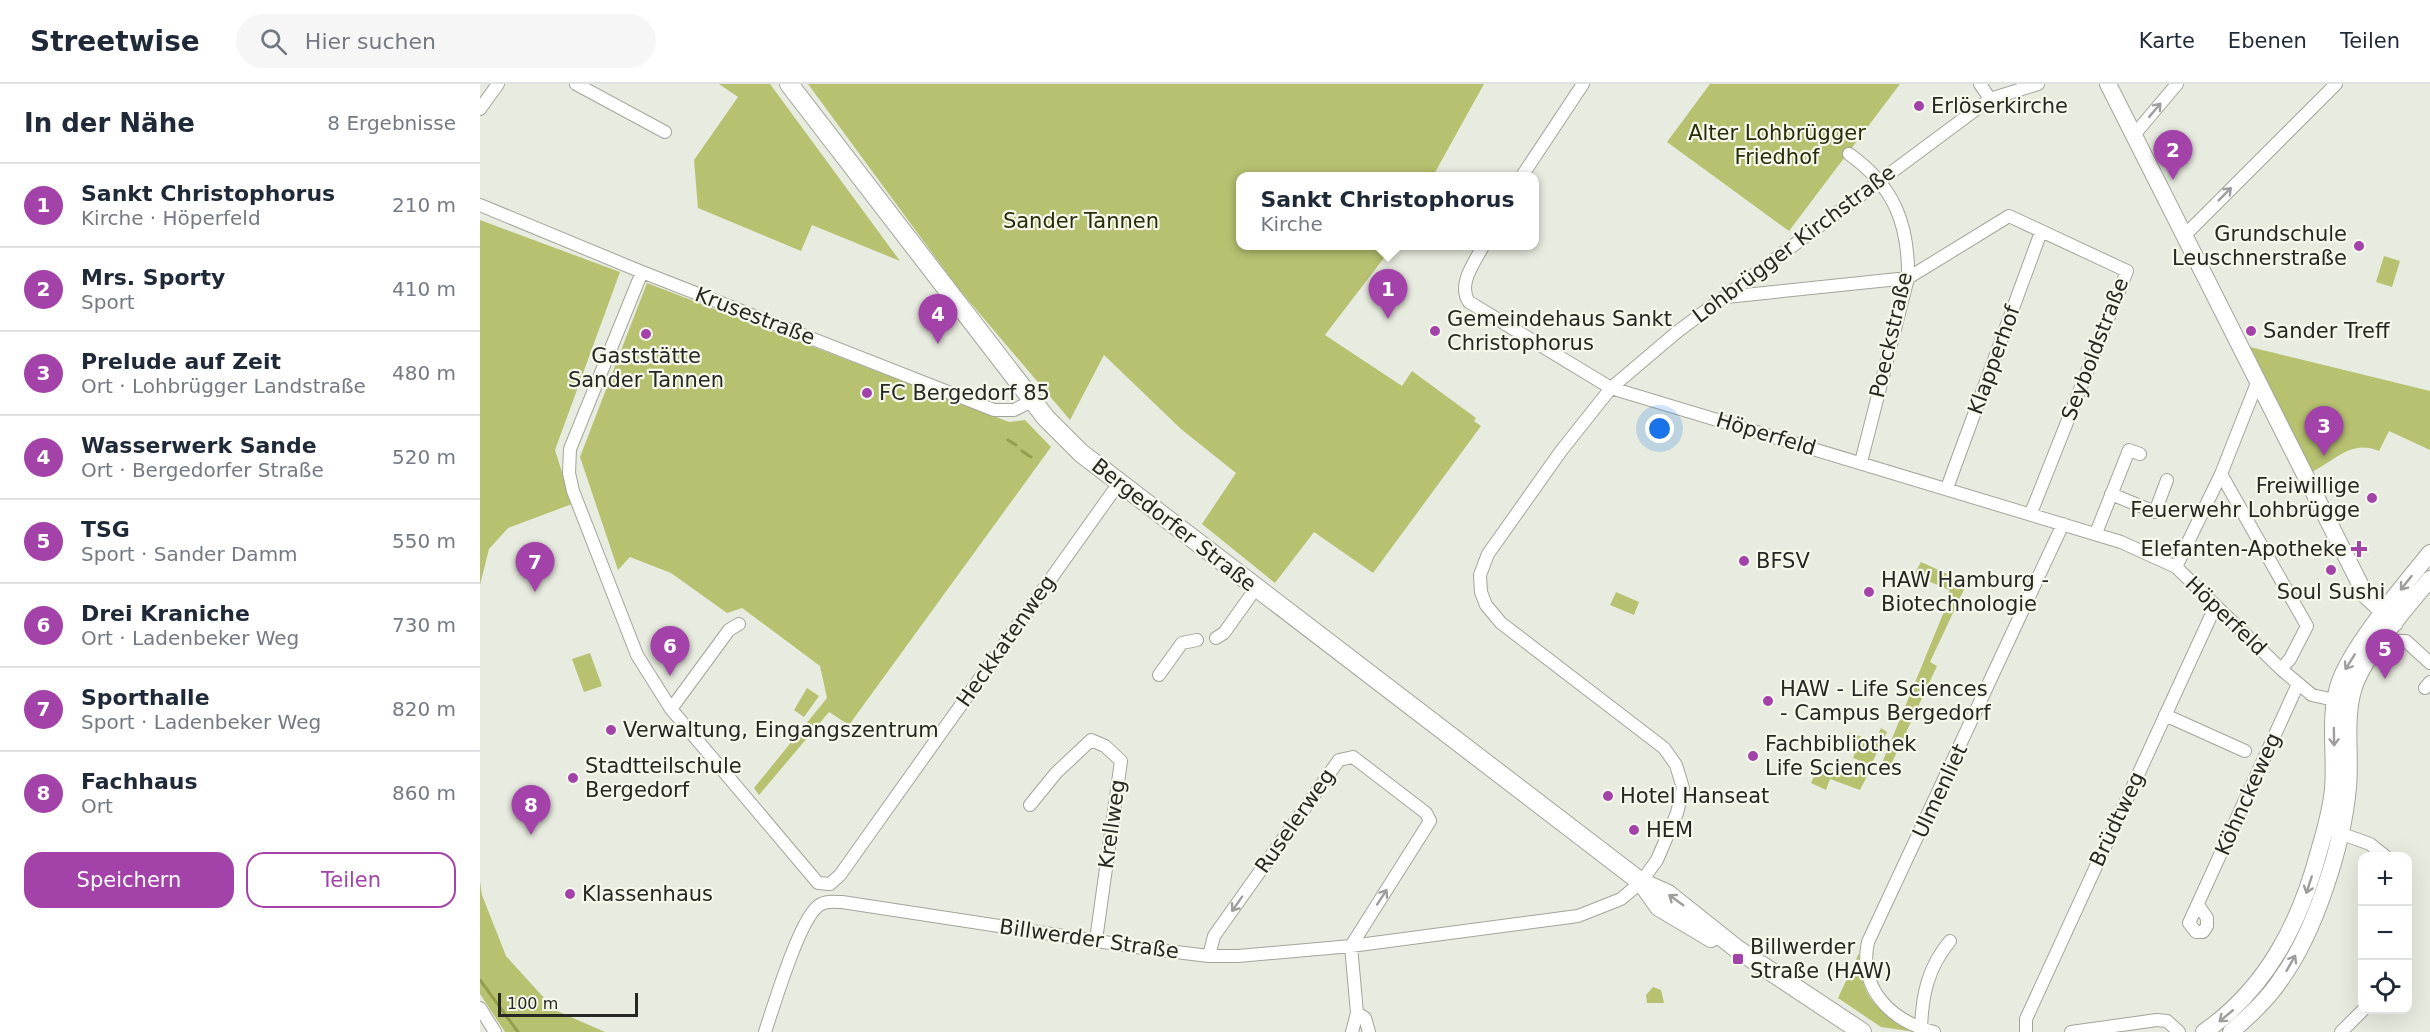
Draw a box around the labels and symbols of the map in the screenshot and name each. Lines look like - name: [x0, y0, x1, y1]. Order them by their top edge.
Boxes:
- place label: Erlöserkirche: [1931, 94, 2068, 118]
- marker: Erlöserkirche: [1912, 99, 1926, 113]
- one-way arrow: [2148, 103, 2162, 118]
- park label: Alter Lohbrügger Friedhof: [1688, 121, 1866, 169]
- pin: 2: [2154, 130, 2192, 180]
- street label: Lohbrügger Kirchstraße: [1688, 160, 1900, 328]
- one-way arrow: [2218, 187, 2233, 202]
- park label: Sander Tannen: [1003, 209, 1159, 233]
- place label: Grundschule Leuschnerstraße: [2172, 222, 2347, 270]
- marker: Grundschule Leuschnerstraße: [2352, 239, 2366, 253]
- pin: 1: [1368, 270, 1408, 319]
- street label: Poeckstraße: [1865, 270, 1917, 400]
- street label: Seyboldstraße: [2057, 274, 2133, 424]
- street label: Krusestraße: [692, 282, 818, 350]
- pin: 4: [918, 294, 958, 344]
- street label: Klapperhof: [1963, 302, 2025, 418]
- place label: Gemeindehaus Sankt Christophorus: [1447, 307, 1672, 355]
- place label: Sander Treff: [2263, 319, 2390, 343]
- marker: Gemeindehaus Sankt Christophorus: [1428, 324, 1442, 338]
- marker: Sander Treff: [2244, 324, 2258, 338]
- marker: Gaststätte Sander Tannen: [639, 327, 653, 341]
- place label: Gaststätte Sander Tannen: [568, 344, 724, 392]
- place label: FC Bergedorf 85: [879, 381, 1050, 405]
- marker: FC Bergedorf 85: [860, 386, 874, 400]
- pin: 3: [2304, 406, 2344, 456]
- street label: Höperfeld: [1713, 407, 1819, 461]
- your location: [1645, 414, 1674, 443]
- street label: Bergedorfer Straße: [1087, 454, 1261, 596]
- place label: Freiwillige Feuerwehr Lohbrügge: [2130, 474, 2360, 522]
- marker: Freiwillige Feuerwehr Lohbrügge: [2365, 491, 2379, 505]
- place label: Elefanten-Apotheke: [2140, 537, 2347, 561]
- pin: 7: [516, 542, 554, 592]
- marker: Elefanten-Apotheke: [2352, 542, 2366, 556]
- place label: BFSV: [1756, 549, 1810, 573]
- marker: BFSV: [1737, 554, 1751, 568]
- marker: Soul Sushi: [2324, 563, 2338, 577]
- place label: HAW Hamburg - Biotechnologie: [1881, 568, 2049, 616]
- street label: Heckkatenweg: [952, 571, 1060, 711]
- street label: Höperfeld: [2181, 572, 2271, 660]
- one-way arrow: [2400, 575, 2412, 591]
- place label: Soul Sushi: [2277, 580, 2385, 604]
- marker: HAW Hamburg - Biotechnologie: [1862, 585, 1876, 599]
- pin: 6: [650, 626, 690, 676]
- pin: 5: [2366, 630, 2404, 679]
- one-way arrow: [2344, 653, 2356, 670]
- place label: HAW - Life Sciences - Campus Bergedorf: [1780, 677, 1991, 725]
- marker: HAW - Life Sciences - Campus Bergedorf: [1761, 694, 1775, 708]
- place label: Verwaltung, Eingangszentrum: [623, 718, 939, 742]
- marker: Verwaltung, Eingangszentrum: [604, 723, 618, 737]
- one-way arrow: [2328, 727, 2340, 747]
- street label: Köhnckeweg: [2210, 729, 2286, 859]
- place label: Fachbibliothek Life Sciences: [1765, 732, 1917, 780]
- street label: Ulmenliet: [1908, 740, 1972, 842]
- marker: Fachbibliothek Life Sciences: [1746, 749, 1760, 763]
- place label: Stadtteilschule Bergedorf: [585, 754, 742, 802]
- street label: Ruselerweg: [1250, 764, 1340, 878]
- street label: Brüdtweg: [2085, 768, 2149, 870]
- marker: Stadtteilschule Bergedorf: [566, 771, 580, 785]
- street label: Krellweg: [1094, 778, 1130, 870]
- place label: Hotel Hanseat: [1620, 784, 1769, 808]
- pin: 8: [512, 786, 550, 835]
- marker: Hotel Hanseat: [1601, 789, 1615, 803]
- place label: HEM: [1646, 818, 1693, 842]
- marker: HEM: [1627, 823, 1641, 837]
- one-way arrow: [2303, 875, 2314, 894]
- place label: Klassenhaus: [582, 882, 713, 906]
- marker: Klassenhaus: [563, 887, 577, 901]
- one-way arrow: [1377, 889, 1389, 906]
- one-way arrow: [1668, 894, 1684, 906]
- one-way arrow: [1231, 896, 1243, 912]
- street label: Billwerder Straße: [998, 915, 1180, 963]
- place label: Billwerder Straße (HAW): [1750, 935, 1892, 983]
- marker: Billwerder Straße (HAW): [1731, 952, 1745, 966]
- one-way arrow: [2286, 955, 2297, 973]
- scale bar: [498, 990, 638, 1018]
- one-way arrow: [2218, 1009, 2234, 1022]

